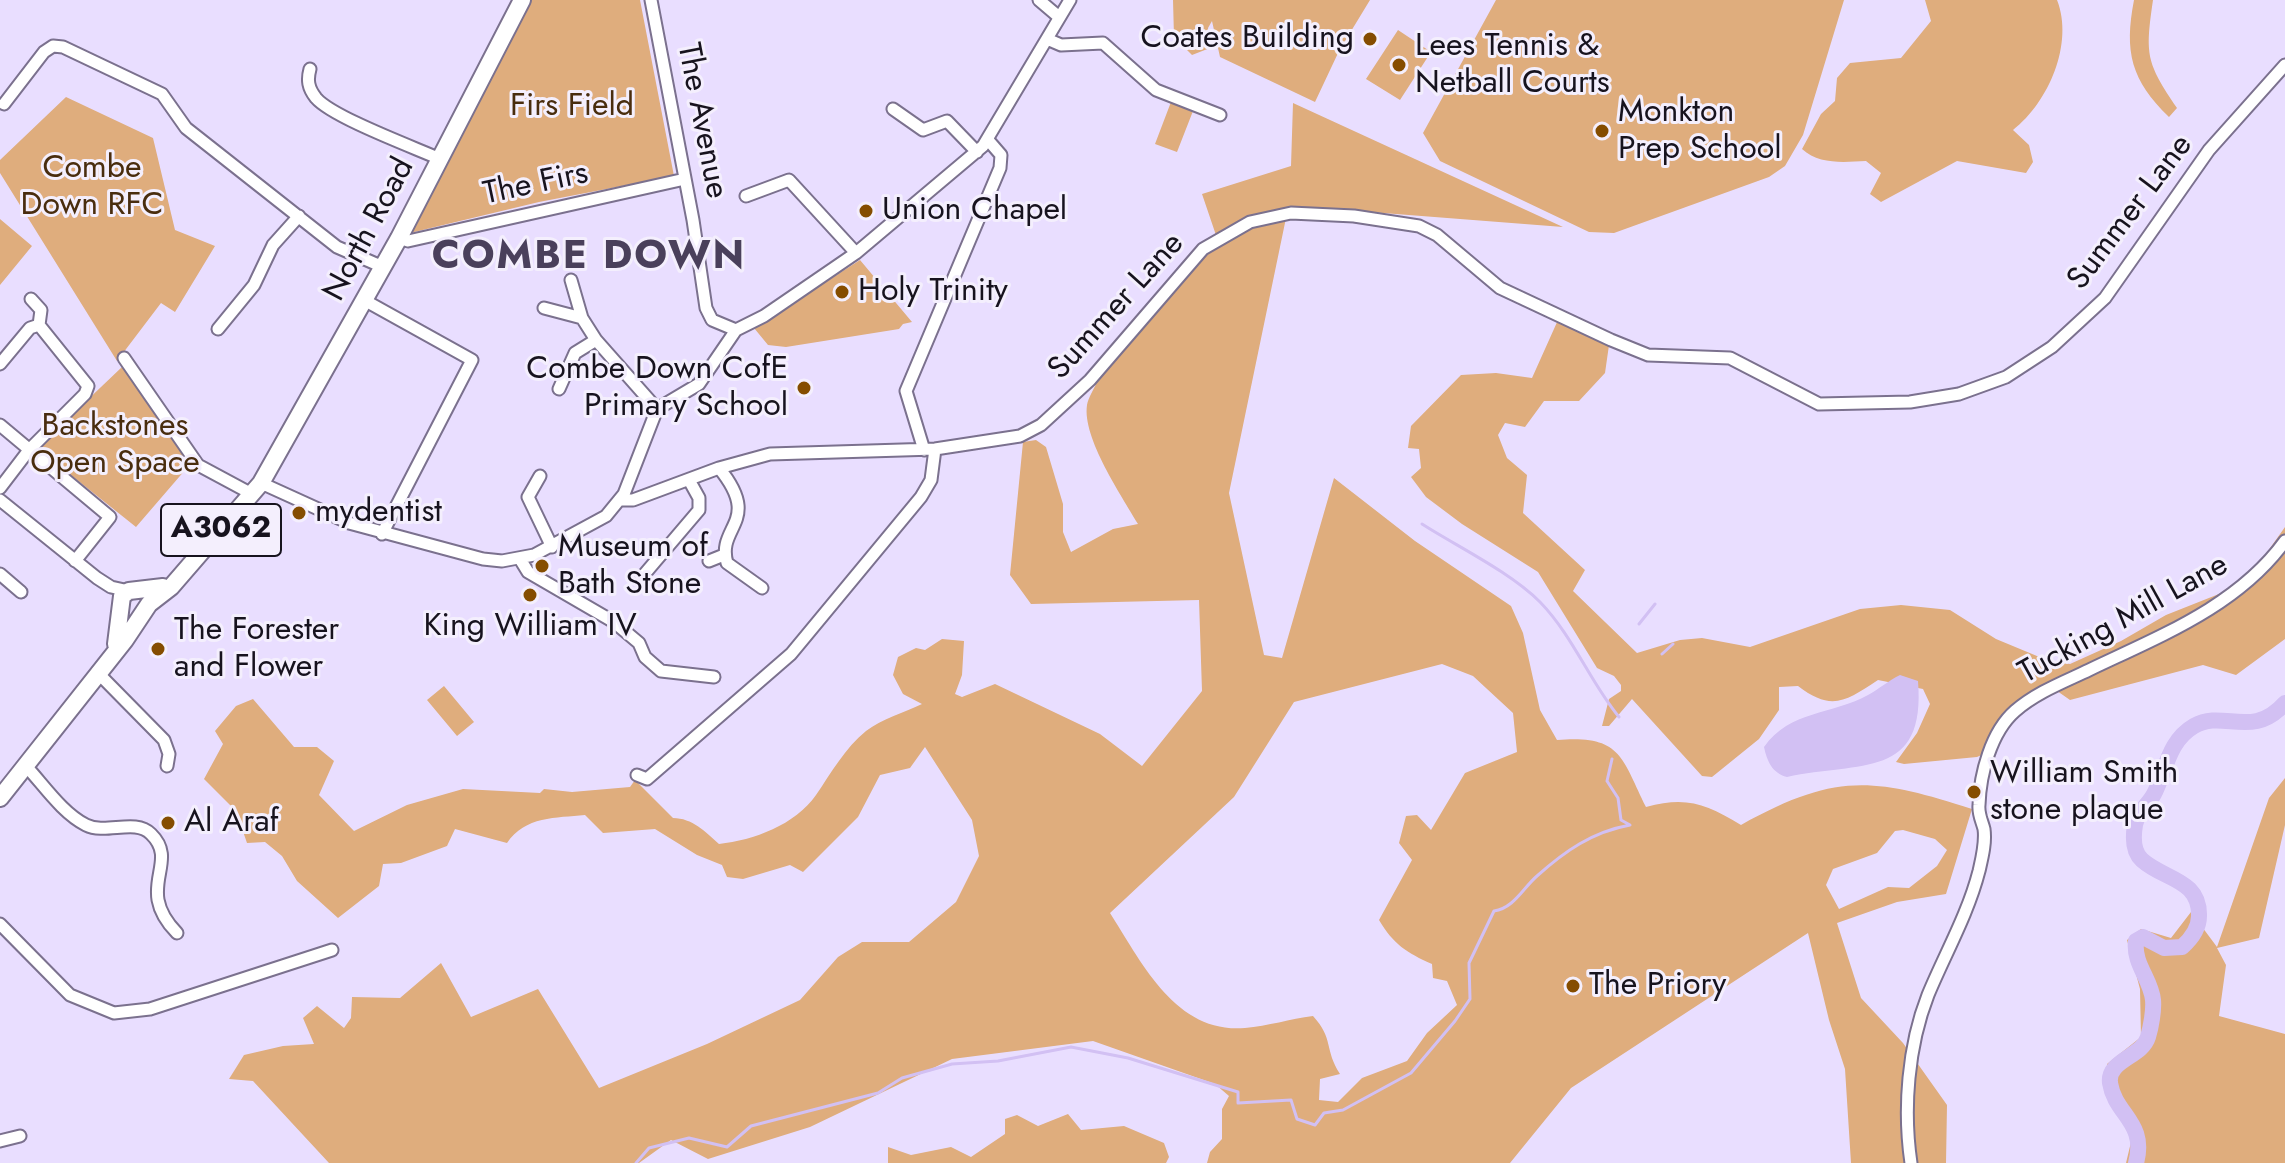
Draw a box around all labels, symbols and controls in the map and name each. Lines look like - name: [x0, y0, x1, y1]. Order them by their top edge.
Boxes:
- place label: Coates Building: [1141, 20, 1354, 58]
- place label: Lees Tennis & Netball Courts: [1415, 28, 1610, 103]
- marker: Coates Building: [1361, 30, 1379, 48]
- street label: The Avenue: [667, 40, 735, 202]
- marker: Lees Tennis & Netball Courts: [1390, 56, 1408, 74]
- park label: Firs Field: [510, 88, 634, 126]
- place label: Monkton Prep School: [1618, 94, 1782, 169]
- marker: Monkton Prep School: [1593, 122, 1611, 140]
- street label: Summer Lane: [2060, 128, 2202, 298]
- park label: Combe Down RFC: [21, 150, 163, 225]
- street label: North Road: [316, 152, 424, 308]
- street label: The Firs: [480, 155, 592, 215]
- place label: Union Chapel: [882, 192, 1067, 230]
- marker: Union Chapel: [857, 202, 875, 220]
- street label: Summer Lane: [1041, 226, 1193, 388]
- district label: COMBE DOWN: [432, 234, 746, 282]
- place label: Holy Trinity: [858, 273, 1008, 311]
- marker: Holy Trinity: [833, 283, 851, 301]
- place label: Combe Down CofE Primary School: [526, 351, 788, 426]
- marker: Combe Down CofE Primary School: [795, 379, 813, 397]
- park label: Backstones Open Space: [30, 408, 200, 483]
- place label: mydentist: [315, 494, 442, 532]
- road number: A3062: [161, 504, 281, 556]
- marker: mydentist: [290, 504, 308, 522]
- place label: Museum of Bath Stone: [558, 529, 708, 604]
- street label: Tucking Mill Lane: [2013, 547, 2235, 693]
- marker: Museum of Bath Stone: [533, 557, 551, 575]
- marker: King William IV: [521, 586, 539, 604]
- place label: King William IV: [424, 608, 636, 646]
- place label: The Forester and Flower: [174, 612, 339, 687]
- marker: The Forester and Flower: [149, 640, 167, 658]
- place label: William Smith stone plaque: [1990, 755, 2178, 830]
- marker: William Smith stone plaque: [1965, 783, 1983, 801]
- place label: Al Araf: [184, 804, 279, 842]
- marker: Al Araf: [159, 814, 177, 832]
- place label: The Priory: [1589, 967, 1726, 1005]
- marker: The Priory: [1564, 977, 1582, 995]

